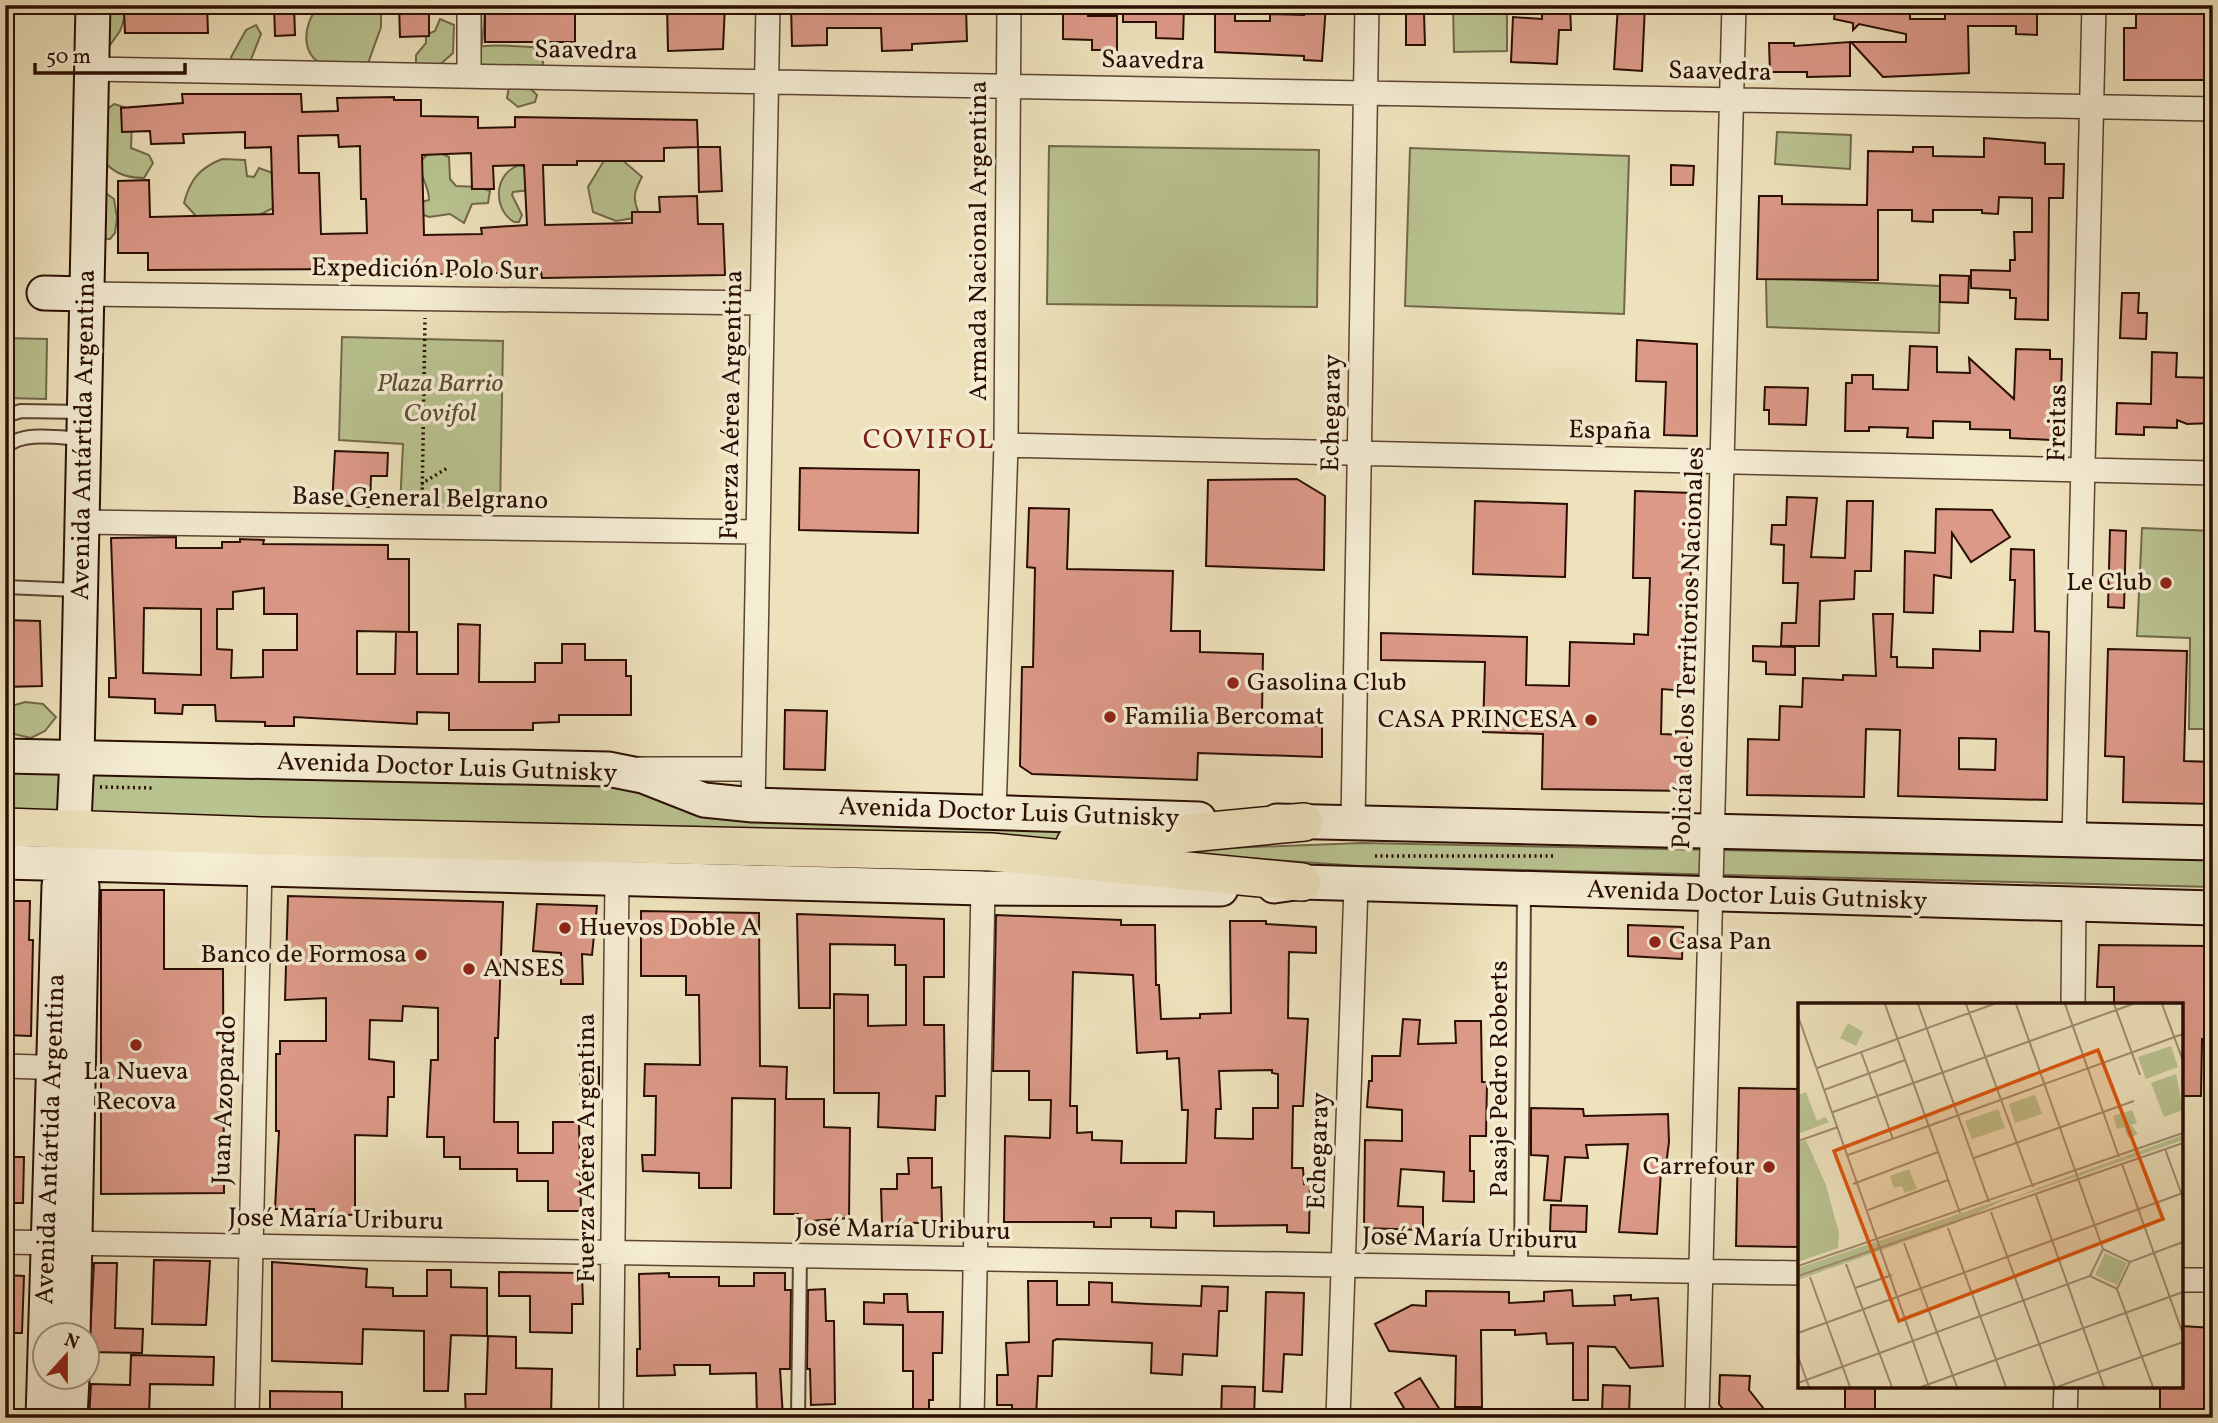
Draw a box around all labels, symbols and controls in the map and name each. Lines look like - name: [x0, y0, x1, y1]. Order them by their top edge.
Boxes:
- scale bar: [35, 32, 186, 76]
- street label: Saavedra: [534, 32, 638, 70]
- street label: Saavedra: [1101, 42, 1205, 80]
- text: 50 m: [46, 43, 91, 72]
- street label: Saavedra: [1668, 53, 1772, 91]
- street label: Armada Nacional Argentina: [961, 81, 997, 401]
- street label: Expedición Polo Sur: [311, 250, 539, 290]
- street label: Avenida Antártida Argentina: [63, 269, 105, 601]
- street label: Fuerza Aérea Argentina: [712, 270, 752, 540]
- street label: Echegaray: [1313, 354, 1351, 472]
- park label: Plaza Barrio Covifol: [377, 366, 503, 432]
- street label: Freitas: [2039, 384, 2077, 462]
- street label: España: [1568, 412, 1652, 450]
- district label: COVIFOL: [863, 421, 995, 460]
- street label: Policía de los Territorios Nacionales: [1664, 446, 1714, 850]
- street label: Base General Belgrano: [291, 479, 549, 519]
- place label: Le Club: [2066, 565, 2152, 601]
- marker: Le Club: [2158, 575, 2174, 591]
- place label: Gasolina Club: [1247, 665, 1407, 701]
- marker: Gasolina Club: [1225, 675, 1241, 691]
- place label: Familia Bercomat: [1124, 699, 1324, 735]
- place label: CASA PRINCESA: [1378, 702, 1577, 738]
- marker: Familia Bercomat: [1102, 709, 1118, 725]
- marker: CASA PRINCESA: [1583, 712, 1599, 728]
- street label: Avenida Doctor Luis Gutnisky: [276, 744, 618, 792]
- street label: Avenida Doctor Luis Gutnisky: [838, 789, 1180, 837]
- street label: Avenida Doctor Luis Gutnisky: [1586, 872, 1928, 920]
- place label: Huevos Doble A: [579, 910, 759, 946]
- marker: Huevos Doble A: [557, 920, 573, 936]
- place label: Casa Pan: [1669, 924, 1772, 960]
- marker: Casa Pan: [1647, 934, 1663, 950]
- place label: Banco de Formosa: [201, 937, 407, 973]
- marker: Banco de Formosa: [413, 947, 429, 963]
- place label: ANSES: [483, 951, 565, 987]
- street label: Pasaje Pedro Roberts: [1482, 960, 1518, 1198]
- marker: ANSES: [461, 961, 477, 977]
- street label: Avenida Antártida Argentina: [27, 973, 75, 1305]
- inset map: [1798, 1003, 2183, 1388]
- street label: Fuerza Aérea Argentina: [569, 1013, 605, 1283]
- street label: Juan Azopardo: [204, 1015, 246, 1185]
- marker: La Nueva Recova: [128, 1037, 144, 1053]
- place label: La Nueva Recova: [83, 1054, 189, 1120]
- street label: Echegaray: [1299, 1092, 1339, 1210]
- place label: Carrefour: [1643, 1149, 1755, 1185]
- marker: Carrefour: [1761, 1159, 1777, 1175]
- street label: José María Uriburu: [228, 1200, 444, 1240]
- street label: José María Uriburu: [795, 1210, 1011, 1250]
- street label: José María Uriburu: [1362, 1219, 1578, 1259]
- north arrow: [32, 1322, 102, 1392]
- text: N: [60, 1327, 83, 1357]

